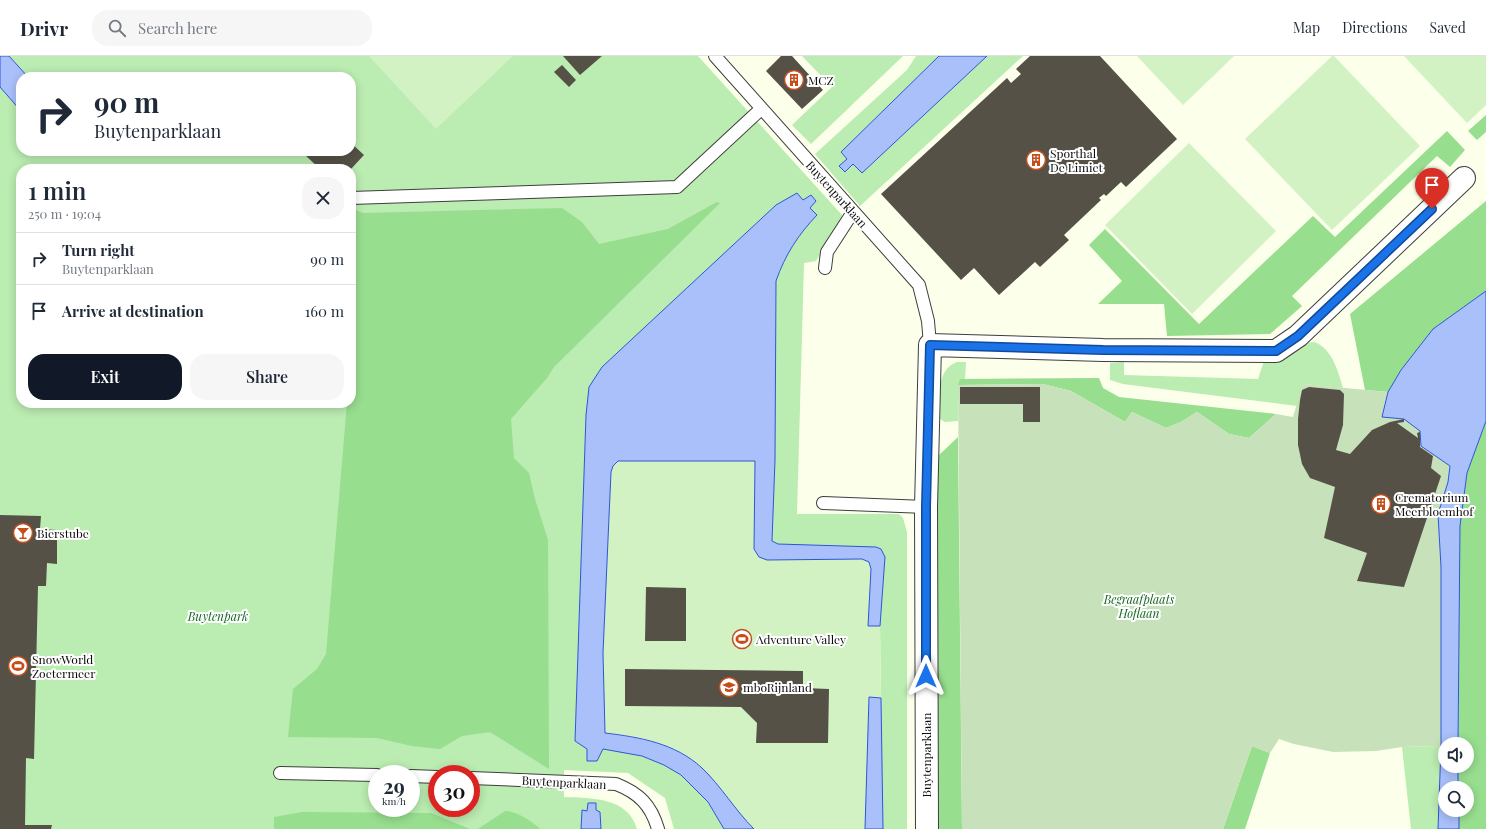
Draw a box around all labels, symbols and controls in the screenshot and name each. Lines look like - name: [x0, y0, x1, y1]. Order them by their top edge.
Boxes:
- search box: [92, 10, 372, 46]
- text: Drivr: [20, 15, 68, 41]
- icon: search: [106, 17, 128, 39]
- text: Search here: [138, 18, 217, 38]
- text: Map: [1293, 18, 1320, 37]
- text: Directions: [1342, 18, 1408, 37]
- text: Saved: [1430, 18, 1466, 37]
- building icon: MCZ: [783, 69, 805, 91]
- place label: MCZ: [808, 72, 834, 88]
- text: 90 m: [94, 83, 159, 120]
- icon: right: [28, 88, 80, 140]
- text: Buytenparklaan: [94, 119, 221, 143]
- place label: Sporthal De Limiet: [1050, 145, 1104, 175]
- building icon: Sporthal De Limiet: [1025, 149, 1047, 171]
- street label: Buytenparklaan: [803, 157, 871, 231]
- pin: [1415, 168, 1449, 209]
- text: 1 min: [28, 174, 86, 206]
- icon: arrive: [1421, 174, 1443, 196]
- button: close: [302, 177, 344, 219]
- text: 250 m · 19:04: [28, 205, 101, 222]
- text: Turn right: [62, 240, 135, 260]
- icon: right: [28, 248, 50, 270]
- text: 90 m: [310, 249, 344, 269]
- text: Buytenparklaan: [62, 260, 154, 277]
- icon: arrive: [28, 300, 50, 322]
- text: Arrive at destination: [62, 301, 204, 321]
- text: 160 m: [305, 301, 344, 321]
- button: Exit: [28, 354, 182, 400]
- button: Share: [190, 354, 344, 400]
- place label: Crematorium Meerbloemhof: [1395, 489, 1474, 519]
- building icon: Crematorium Meerbloemhof: [1370, 493, 1392, 515]
- bar icon: Bierstube: [12, 522, 34, 544]
- place label: Bierstube: [37, 525, 89, 541]
- park label: Begraafplaats Hoflaan: [1103, 591, 1175, 621]
- park label: Buytenpark: [187, 608, 248, 624]
- sports icon: Adventure Valley: [731, 628, 753, 650]
- place label: Adventure Valley: [755, 631, 846, 647]
- place label: SnowWorld Zoetermeer: [32, 651, 96, 681]
- sports icon: SnowWorld Zoetermeer: [7, 655, 29, 677]
- position arrow: [905, 655, 947, 697]
- school or university icon: mboRijnland: [718, 676, 740, 698]
- place label: mboRijnland: [743, 679, 812, 695]
- street label: Buytenparklaan: [918, 713, 934, 797]
- map controls: [1438, 737, 1474, 817]
- button: sound: [1438, 737, 1474, 773]
- speed limit sign: 30: [428, 765, 480, 817]
- text: 29: [383, 772, 405, 799]
- street label: Buytenparklaan: [521, 772, 607, 792]
- button: search: [1438, 781, 1474, 817]
- text: km/h: [382, 794, 406, 808]

